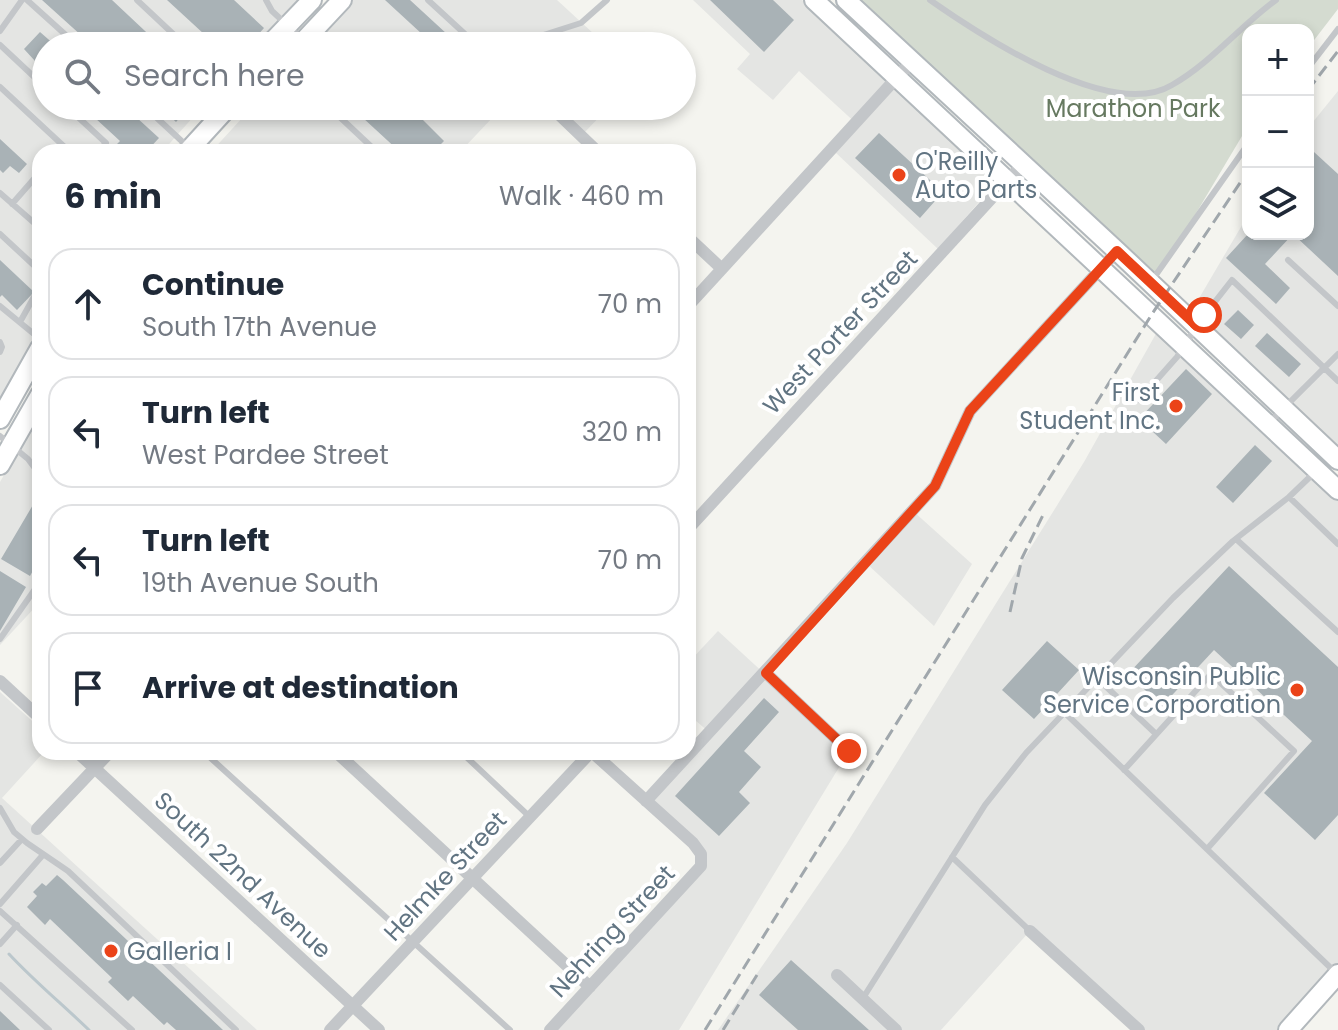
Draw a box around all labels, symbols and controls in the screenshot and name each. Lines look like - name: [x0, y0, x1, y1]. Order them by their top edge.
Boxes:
- map controls: [1242, 24, 1314, 240]
- button: +: [1242, 24, 1314, 96]
- search box: [32, 32, 696, 120]
- icon: search: [60, 54, 104, 98]
- text: Search here: [124, 54, 305, 97]
- park label: Marathon Park: [1046, 92, 1221, 125]
- button: −: [1242, 96, 1314, 168]
- place label: O'Reilly Auto Parts: [915, 145, 1037, 206]
- marker: O'Reilly Auto Parts: [890, 166, 908, 184]
- button: layers: [1242, 168, 1314, 240]
- text: 6 min: [64, 172, 162, 220]
- text: Walk · 460 m: [499, 178, 664, 214]
- street label: West Porter Street: [755, 243, 925, 421]
- text: Continue: [142, 263, 284, 306]
- icon: ahead: [66, 282, 110, 326]
- text: 70 m: [598, 286, 662, 322]
- route start: [1186, 297, 1222, 333]
- text: South 17th Avenue: [142, 309, 377, 345]
- place label: First Student Inc.: [1019, 376, 1160, 437]
- text: Turn left: [142, 391, 270, 434]
- marker: First Student Inc.: [1167, 397, 1185, 415]
- icon: left: [66, 410, 110, 454]
- text: 320 m: [582, 414, 662, 450]
- text: West Pardee Street: [142, 437, 389, 473]
- text: Turn left: [142, 519, 270, 562]
- icon: left: [66, 538, 110, 582]
- text: 70 m: [598, 542, 662, 578]
- text: 19th Avenue South: [142, 565, 379, 601]
- place label: Wisconsin Public Service Corporation: [1043, 660, 1281, 721]
- icon: arrive: [66, 666, 110, 710]
- text: Arrive at destination: [142, 666, 459, 709]
- marker: Wisconsin Public Service Corporation: [1288, 681, 1306, 699]
- route end: [831, 733, 867, 769]
- street label: South 22nd Avenue: [147, 784, 339, 966]
- street label: Helmke Street: [376, 804, 514, 948]
- street label: Nehring Street: [542, 857, 682, 1005]
- place label: Galleria I: [127, 935, 232, 968]
- marker: Galleria I: [102, 942, 120, 960]

